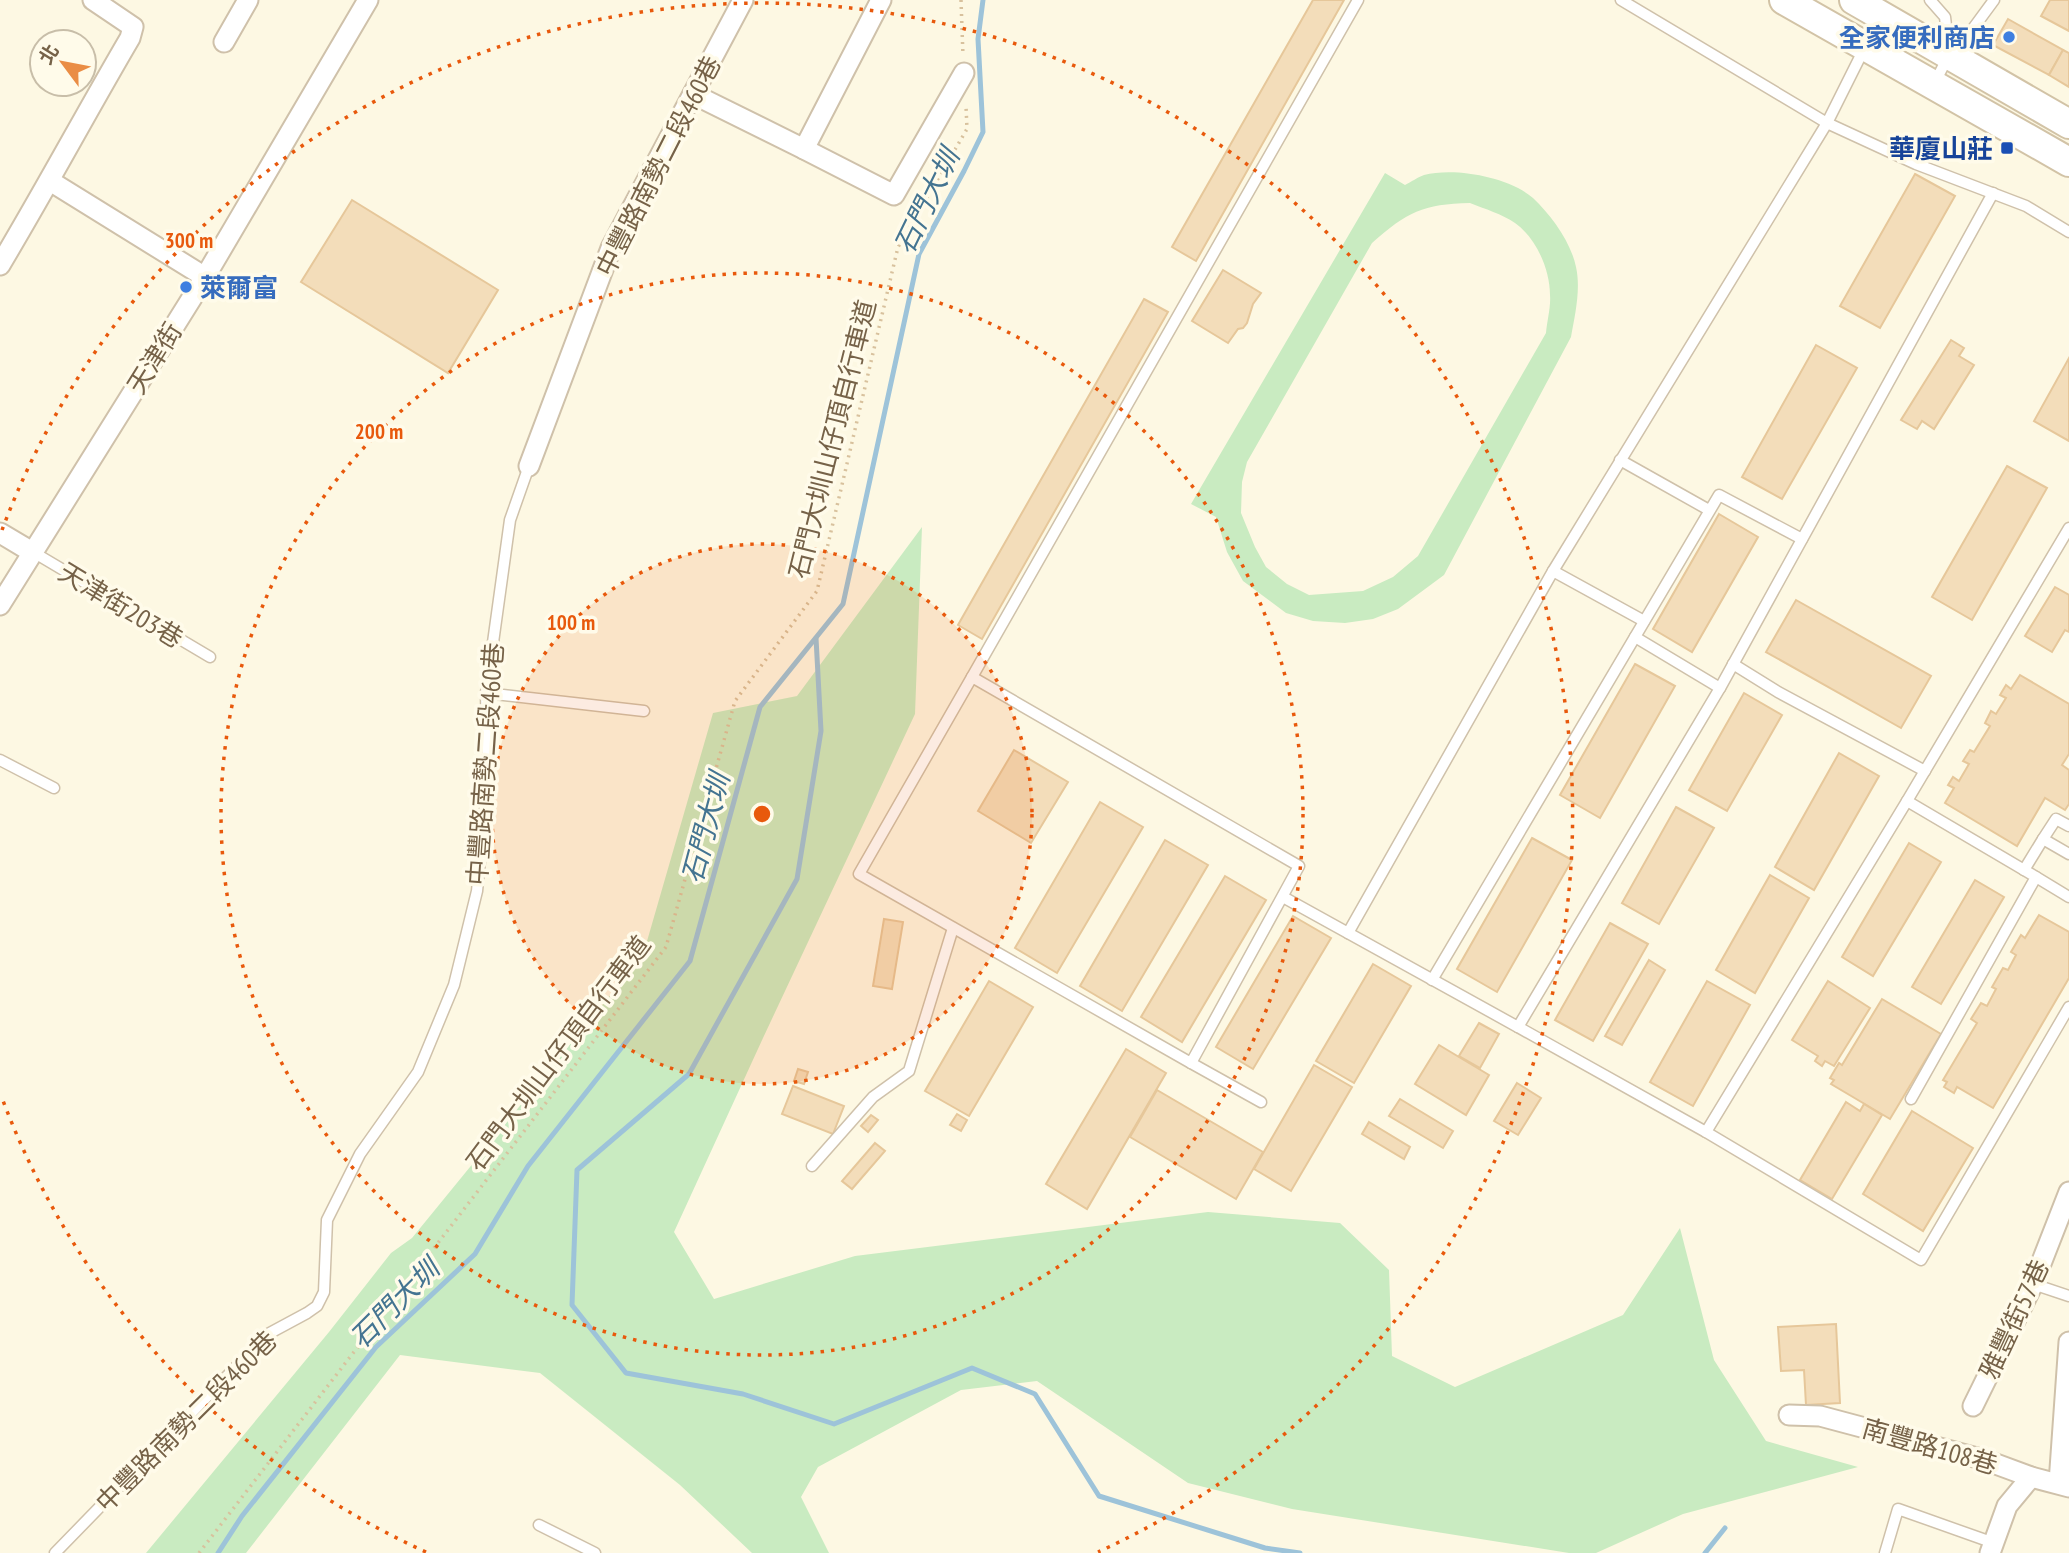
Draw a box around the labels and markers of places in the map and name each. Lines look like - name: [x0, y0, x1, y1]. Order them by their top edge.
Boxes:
- place label: 全家便利商店: [1839, 21, 1995, 54]
- marker: 全家便利商店: [2001, 29, 2017, 45]
- place label: 華廈山莊: [1889, 132, 1993, 165]
- marker: 華廈山莊: [1999, 140, 2015, 156]
- place label: 萊爾富: [200, 271, 278, 304]
- marker: 萊爾富: [178, 279, 194, 295]
- centre of rings: [750, 802, 774, 826]

